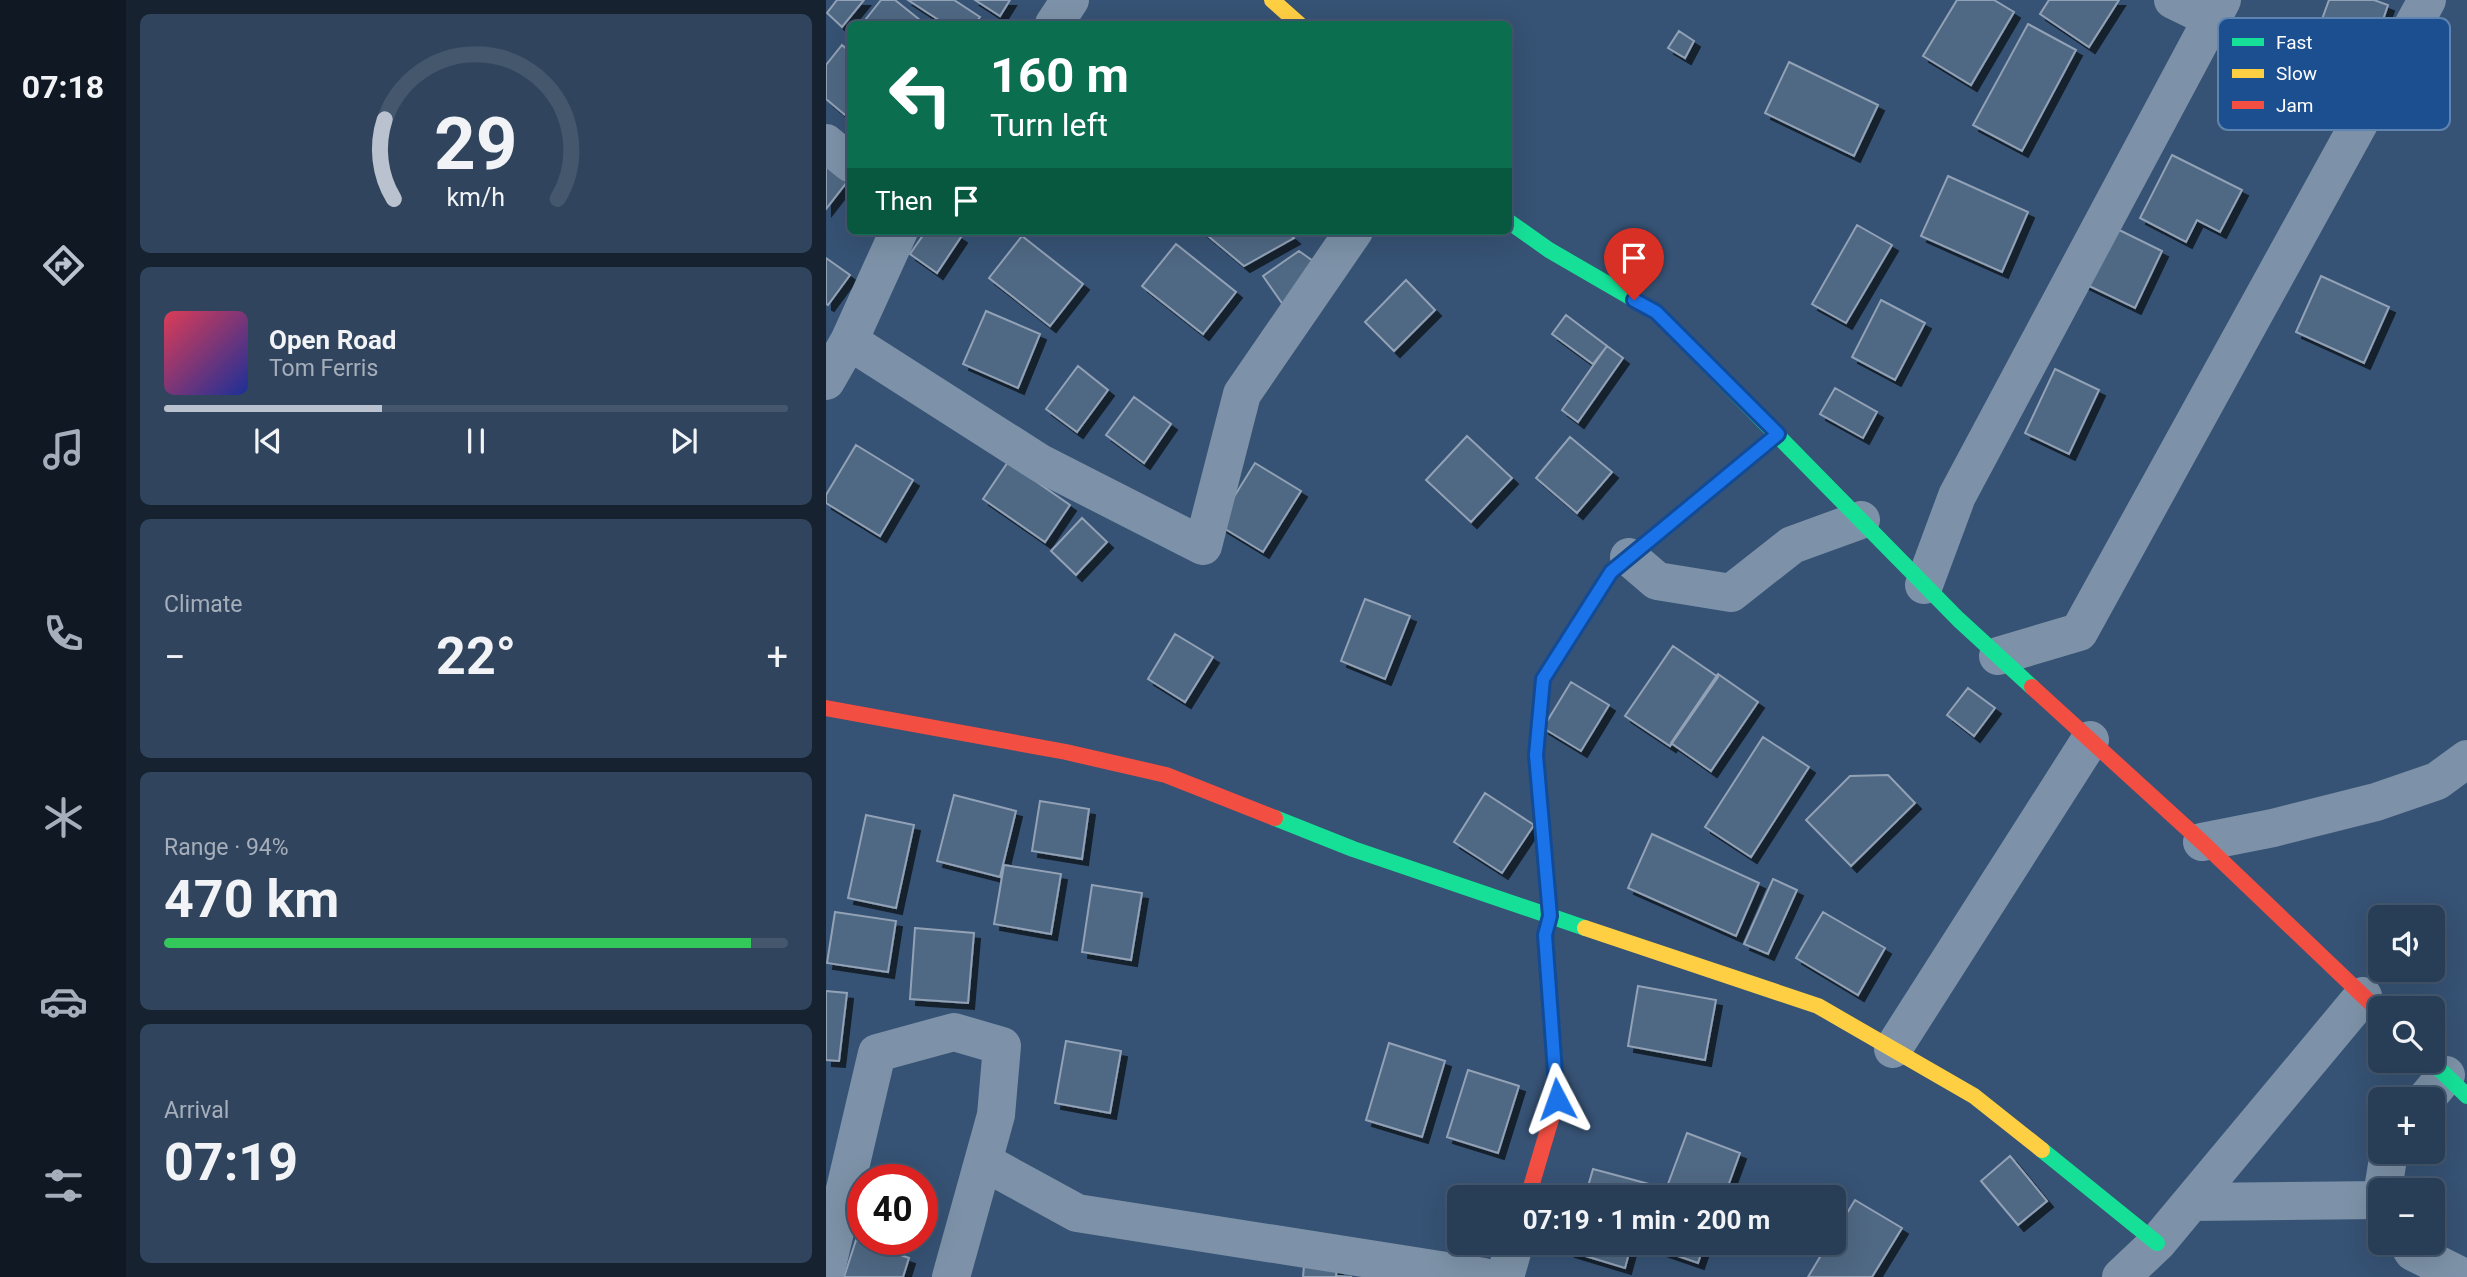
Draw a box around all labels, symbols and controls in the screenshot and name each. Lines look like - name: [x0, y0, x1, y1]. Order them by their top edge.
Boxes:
- legend: [2218, 18, 2450, 130]
- text: Fast: [2276, 31, 2313, 54]
- text: 160 m: [990, 47, 1129, 104]
- icon: left: [875, 49, 966, 140]
- text: Slow: [2276, 62, 2317, 85]
- text: 07:18: [22, 68, 104, 106]
- text: Jam: [2276, 94, 2313, 117]
- text: 29: [434, 102, 518, 188]
- text: Turn left: [990, 106, 1108, 144]
- icon: arrive: [947, 182, 985, 220]
- text: km/h: [447, 183, 505, 212]
- text: Then: [875, 186, 933, 216]
- pin: [1604, 228, 1664, 300]
- icon: arrive: [1615, 239, 1653, 277]
- icon: directions: [39, 241, 88, 290]
- text: Open Road: [269, 325, 397, 355]
- text: Tom Ferris: [269, 355, 378, 382]
- icon: previous: [249, 422, 287, 460]
- icon: pause: [457, 422, 495, 460]
- icon: next: [665, 422, 703, 460]
- icon: music: [39, 425, 88, 474]
- text: Climate: [164, 591, 243, 618]
- icon: phone: [39, 609, 88, 658]
- text: 22°: [436, 626, 516, 687]
- text: −: [164, 635, 186, 679]
- text: +: [766, 635, 788, 679]
- icon: climate: [39, 793, 88, 842]
- text: Range · 94%: [164, 834, 289, 861]
- text: 470 km: [164, 869, 339, 930]
- map controls: [2368, 905, 2445, 1255]
- button: sound: [2368, 905, 2445, 982]
- icon: car: [39, 977, 88, 1026]
- button: search: [2368, 996, 2445, 1073]
- position arrow: [1520, 1062, 1594, 1136]
- button: +: [2368, 1087, 2445, 1164]
- text: Arrival: [164, 1097, 229, 1124]
- text: 07:19: [164, 1132, 298, 1193]
- icon: filters: [39, 1161, 88, 1210]
- speed limit sign: 40: [847, 1164, 938, 1255]
- button: −: [2368, 1178, 2445, 1255]
- text: 07:19 · 1 min · 200 m: [1523, 1205, 1770, 1235]

